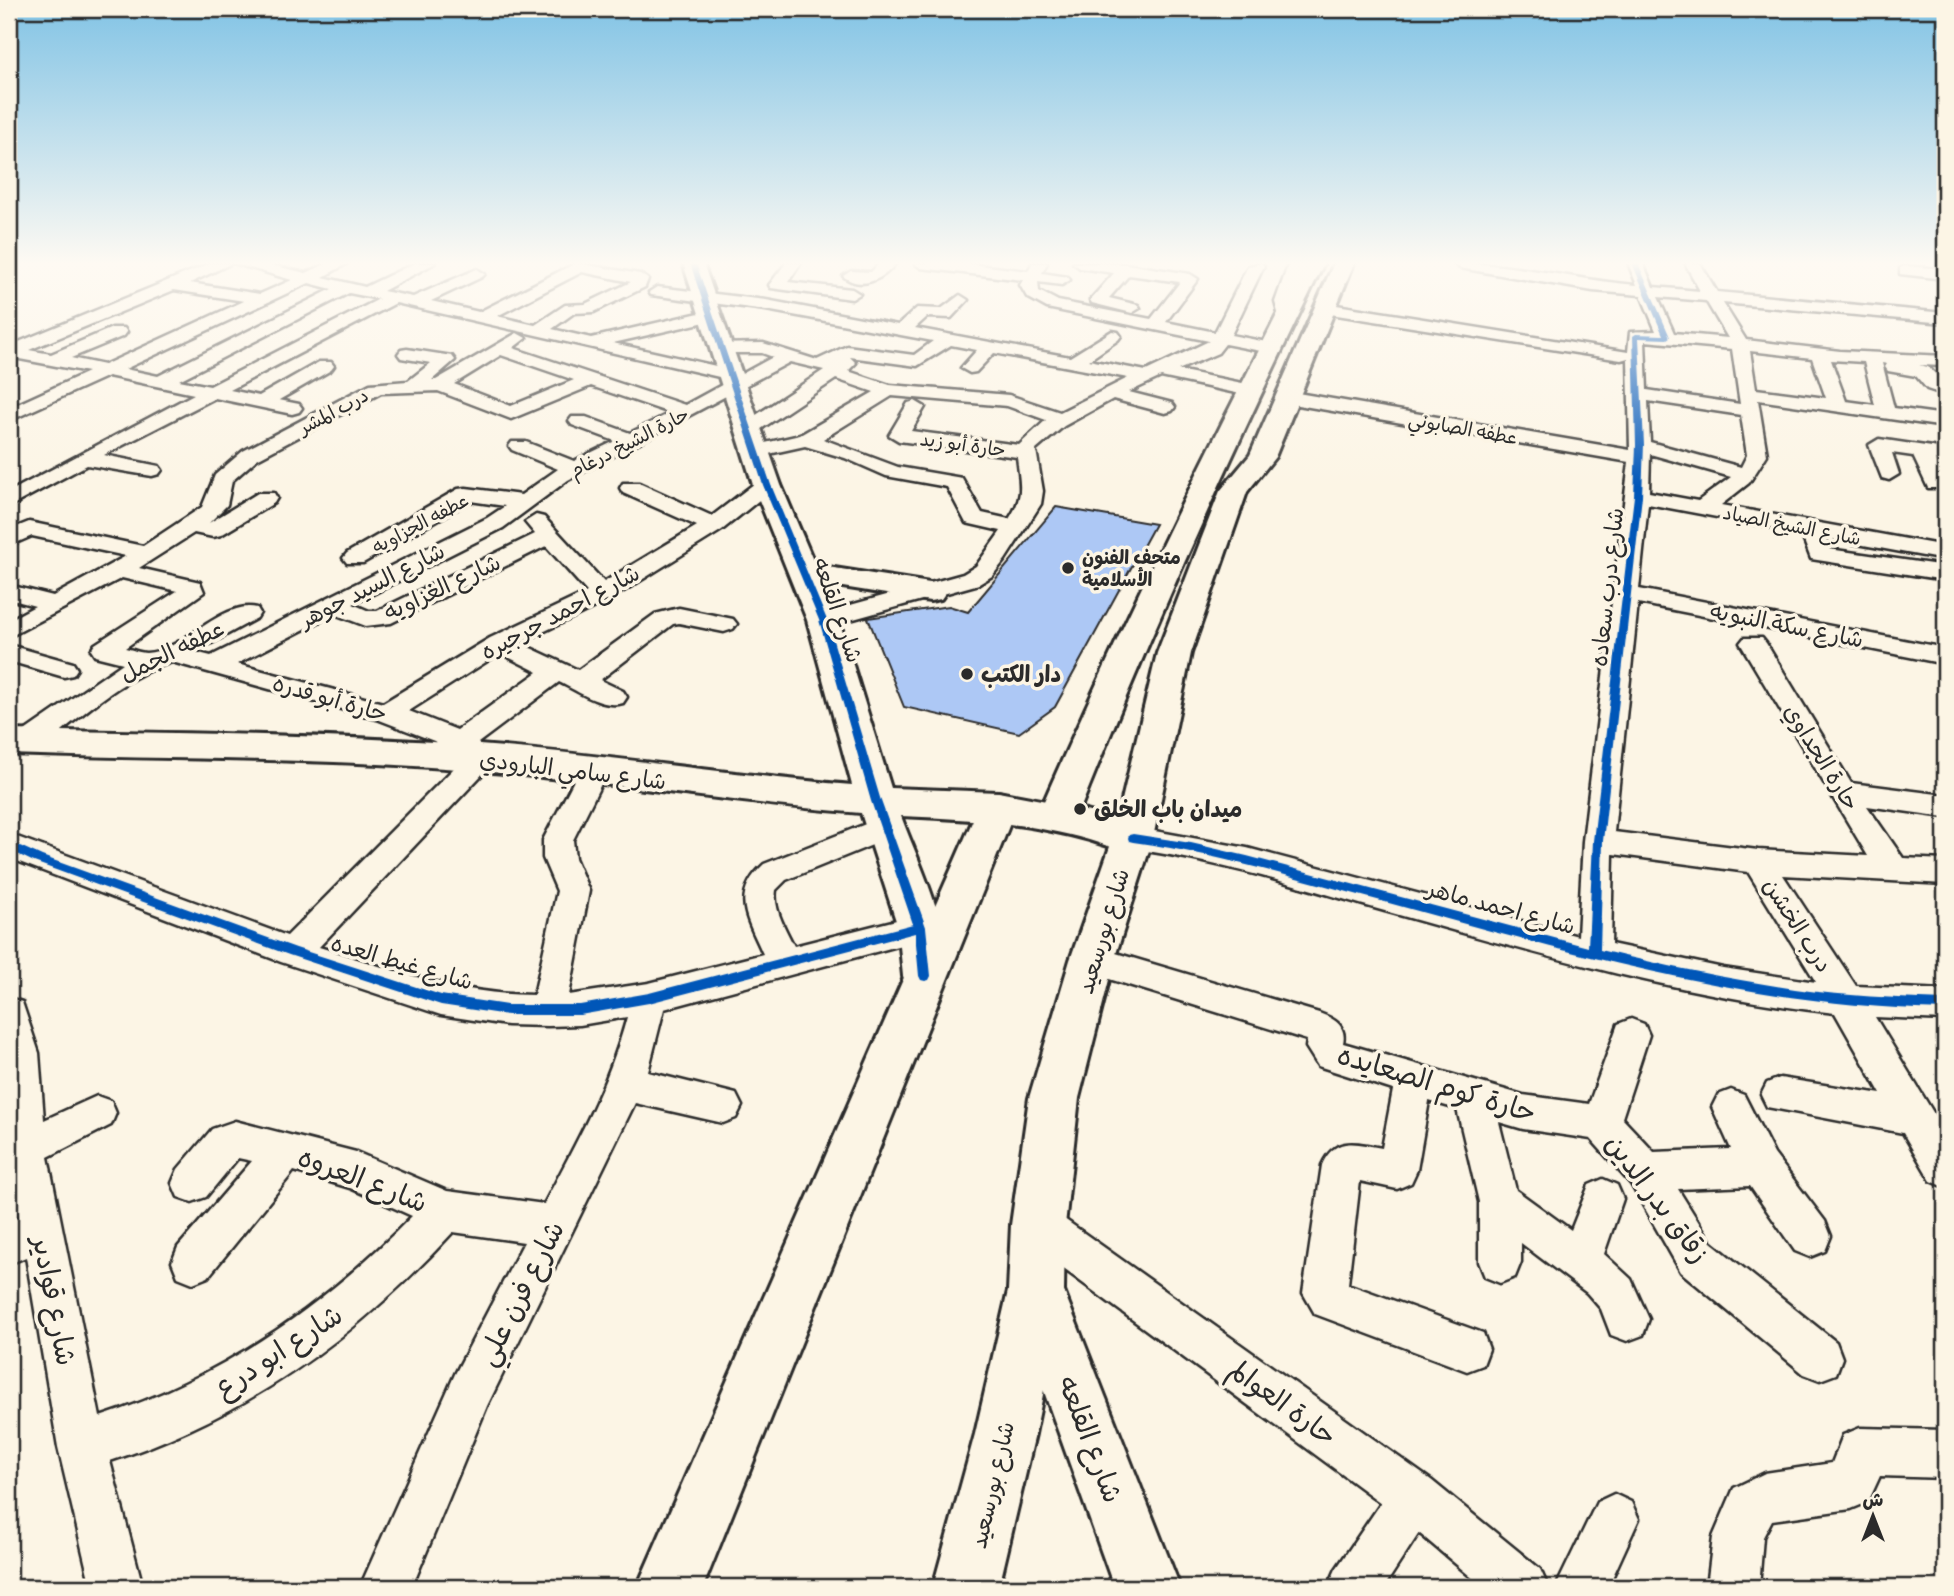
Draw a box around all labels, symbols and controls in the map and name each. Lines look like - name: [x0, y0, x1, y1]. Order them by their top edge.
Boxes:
- street label: درب المشر: [293, 384, 375, 445]
- street label: حارة الشيخ درغام: [566, 403, 695, 487]
- street label: عطفه الصابوني: [1406, 409, 1519, 454]
- street label: حارة أبو زيد: [918, 428, 1007, 467]
- street label: عطفه الجزاويه: [368, 489, 475, 563]
- street label: شارع الشيخ الصياد: [1720, 502, 1863, 555]
- street label: شارع درب سعاده: [1586, 506, 1635, 668]
- street label: شارع السيد جوهر: [293, 537, 452, 640]
- place label: متحف الفنون الأسلامية: [1082, 547, 1181, 596]
- street label: شارع الغزاويه: [380, 549, 507, 632]
- street label: شارع القلعه: [801, 554, 868, 668]
- street label: شارع احمد جرجيره: [476, 559, 647, 671]
- marker: متحف الفنون الأسلامية: [1060, 560, 1076, 576]
- street label: شارع سكة النبويه: [1707, 597, 1866, 659]
- street label: عطفه الجمل: [116, 615, 231, 694]
- place label: دار الكتب: [981, 661, 1061, 694]
- marker: دار الكتب: [959, 666, 975, 682]
- street label: حارة أبو قدره: [268, 668, 390, 733]
- street label: حارة الجداوي: [1773, 699, 1865, 819]
- street label: شارع سامي البارودي: [477, 746, 668, 802]
- place label: ميدان باب الخلق: [1094, 796, 1242, 829]
- marker: ميدان باب الخلق: [1072, 801, 1088, 817]
- street label: شارع بورسعيد: [1072, 865, 1141, 999]
- street label: درب الخشن: [1752, 873, 1838, 981]
- street label: شارع احمد ماهر: [1420, 874, 1578, 946]
- street label: شارع غيط العده: [326, 929, 476, 1001]
- street label: حارة كوم الصعايده: [1331, 1039, 1540, 1137]
- street label: زقاق بدر الدين: [1592, 1128, 1716, 1274]
- street label: شارع العروه: [291, 1141, 432, 1227]
- street label: شارع فرن علي: [471, 1216, 578, 1375]
- street label: شارع قوادير: [18, 1232, 82, 1370]
- street label: شارع ابو درع: [209, 1299, 353, 1412]
- street label: حارة العوالم: [1217, 1353, 1343, 1459]
- street label: شارع القلعه: [1044, 1372, 1129, 1510]
- street label: شارع بورسعيد: [965, 1419, 1026, 1553]
- north arrow: [1839, 1480, 1909, 1550]
- text: ش: [1863, 1489, 1884, 1516]

